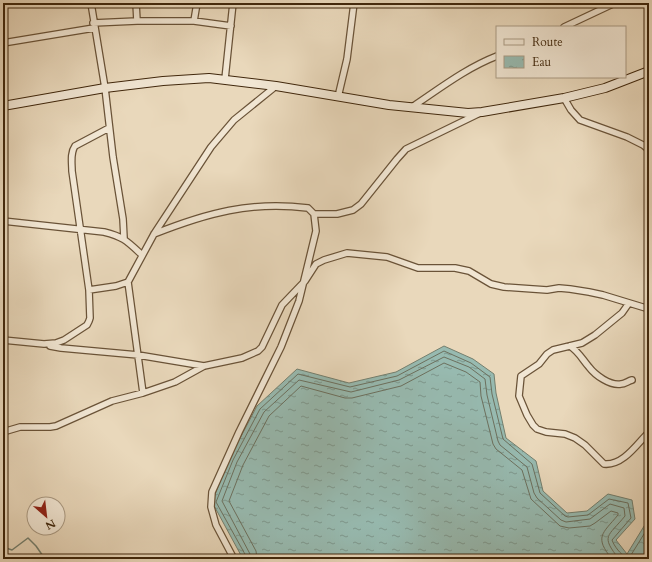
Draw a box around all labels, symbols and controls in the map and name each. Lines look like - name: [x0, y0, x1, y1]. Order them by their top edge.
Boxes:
- legend: [496, 26, 626, 78]
- text: Route: [532, 34, 563, 50]
- text: Eau: [532, 54, 552, 70]
- north arrow: [26, 496, 66, 536]
- text: N: [42, 516, 58, 533]

